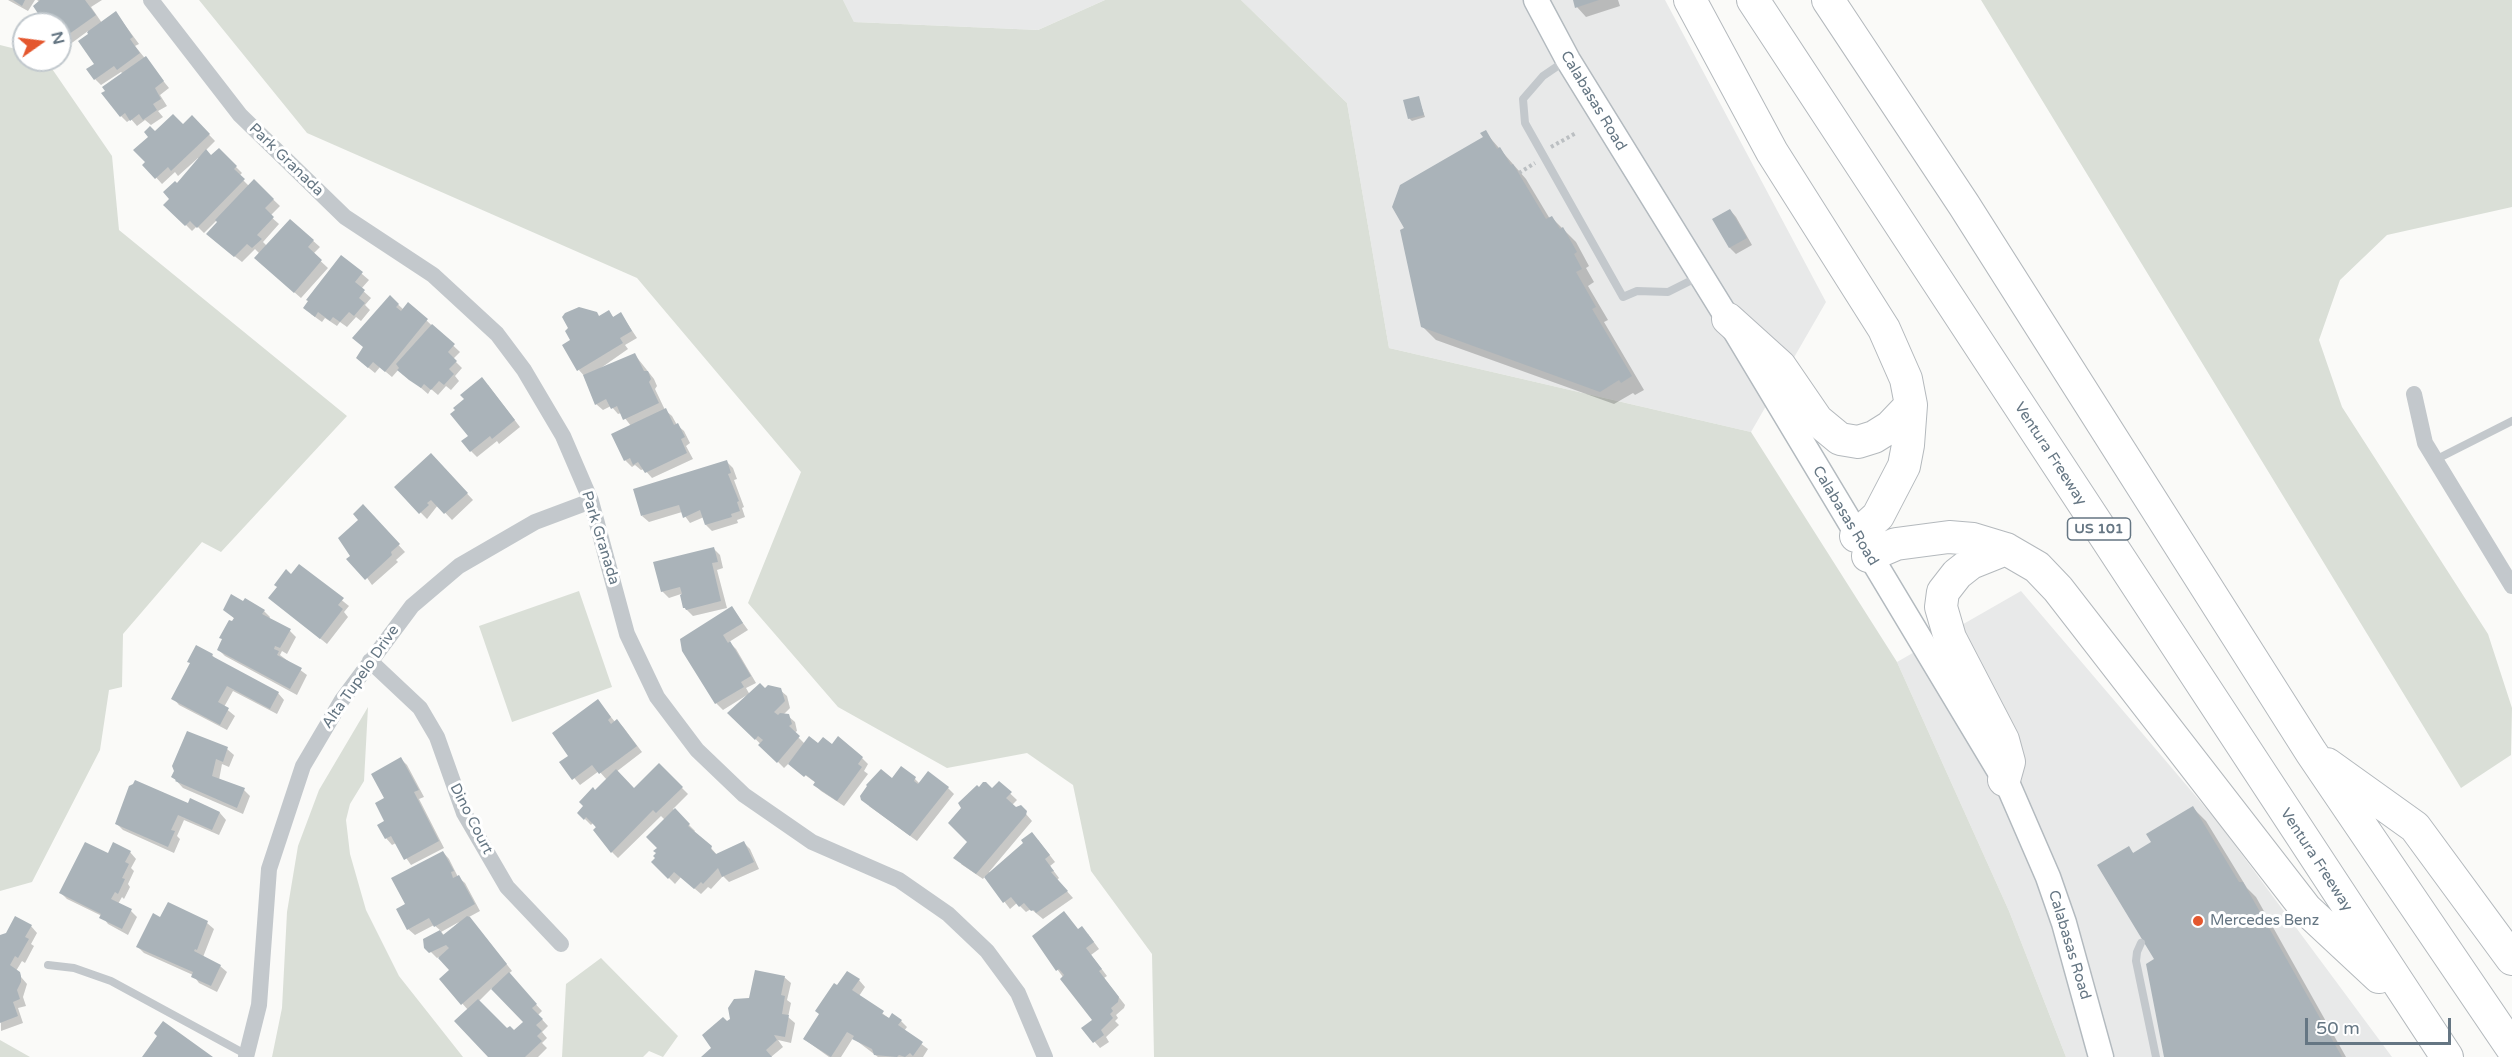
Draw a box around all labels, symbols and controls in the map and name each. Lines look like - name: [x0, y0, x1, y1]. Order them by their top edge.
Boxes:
- north arrow: [12, 12, 72, 72]
- text: N: [46, 29, 69, 47]
- street label: Calabasas Road: [1556, 48, 1630, 154]
- street label: Park Granada: [245, 120, 327, 200]
- street label: Ventura Freeway: [2010, 399, 2090, 509]
- street label: Calabasas Road: [1808, 463, 1882, 569]
- street label: Park Granada: [577, 489, 623, 587]
- road number: US 101: [2068, 518, 2130, 540]
- street label: Alta Tupelo Drive: [319, 622, 403, 732]
- street label: Dino Court: [446, 781, 496, 857]
- street label: Ventura Freeway: [2276, 805, 2356, 915]
- street label: Calabasas Road: [2044, 888, 2094, 1002]
- place label: Mercedes Benz: [2210, 912, 2319, 930]
- marker: Mercedes Benz: [2191, 914, 2205, 928]
- scale bar: [2308, 1006, 2454, 1044]
- text: 50 m: [2316, 1017, 2360, 1039]

